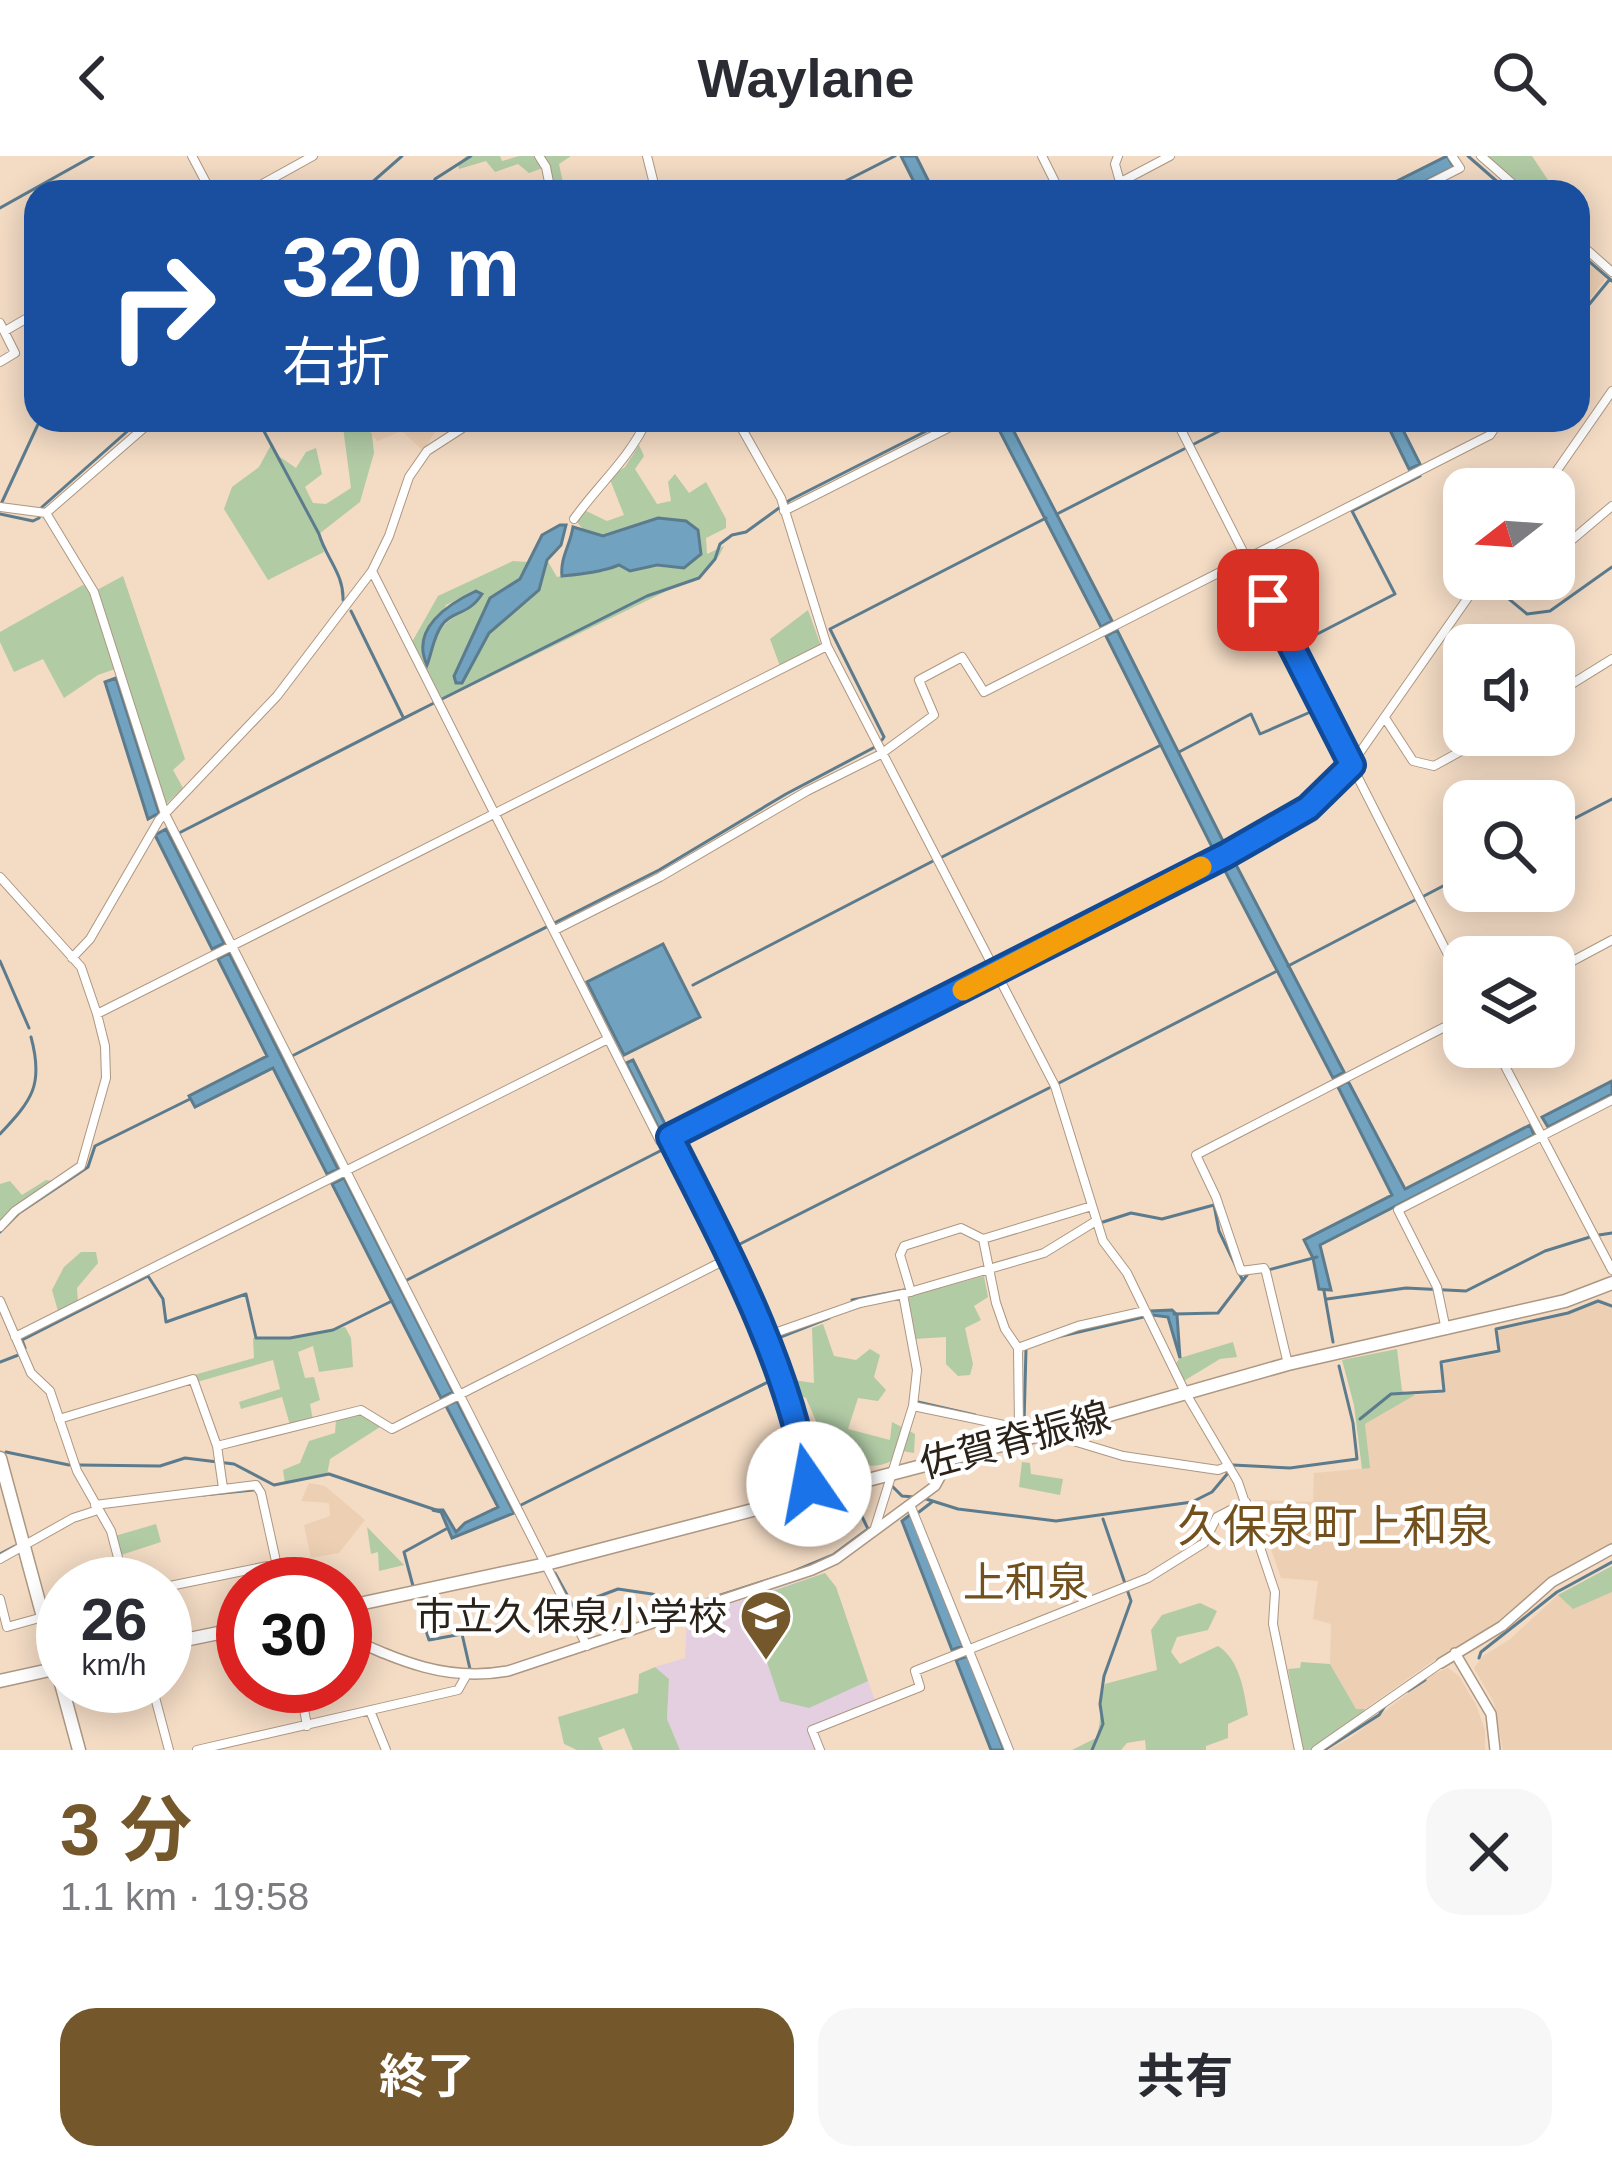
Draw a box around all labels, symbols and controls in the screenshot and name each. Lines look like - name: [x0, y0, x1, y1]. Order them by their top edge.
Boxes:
- icon: back: [60, 45, 126, 111]
- icon: search: [1486, 45, 1552, 111]
- text: Waylane: [697, 48, 915, 108]
- text: 320 m: [282, 220, 520, 314]
- icon: right: [84, 228, 240, 384]
- text: 右折: [282, 332, 390, 392]
- north arrow: [1443, 468, 1575, 600]
- map controls: [1443, 468, 1575, 1068]
- pin: [1217, 549, 1319, 651]
- icon: arrive: [1235, 567, 1301, 633]
- button: sound: [1443, 624, 1575, 756]
- button: search: [1443, 780, 1575, 912]
- button: layers: [1443, 936, 1575, 1068]
- street label: 佐賀脊振線: [915, 1394, 1115, 1486]
- position arrow: [746, 1421, 872, 1547]
- district label: 久保泉町上和泉: [1177, 1501, 1493, 1552]
- speed limit sign: 30: [216, 1557, 372, 1713]
- district label: 上和泉: [963, 1559, 1089, 1606]
- text: 26: [81, 1586, 147, 1653]
- school or university icon: 市立久保泉小学校: [738, 1588, 794, 1662]
- place label: 市立久保泉小学校: [415, 1595, 727, 1638]
- text: km/h: [81, 1648, 147, 1681]
- button: close: [1426, 1789, 1552, 1915]
- text: 3 分: [60, 1790, 192, 1870]
- text: 1.1 km · 19:58: [60, 1875, 309, 1918]
- button: 終了: [60, 2008, 794, 2146]
- button: 共有: [818, 2008, 1552, 2146]

